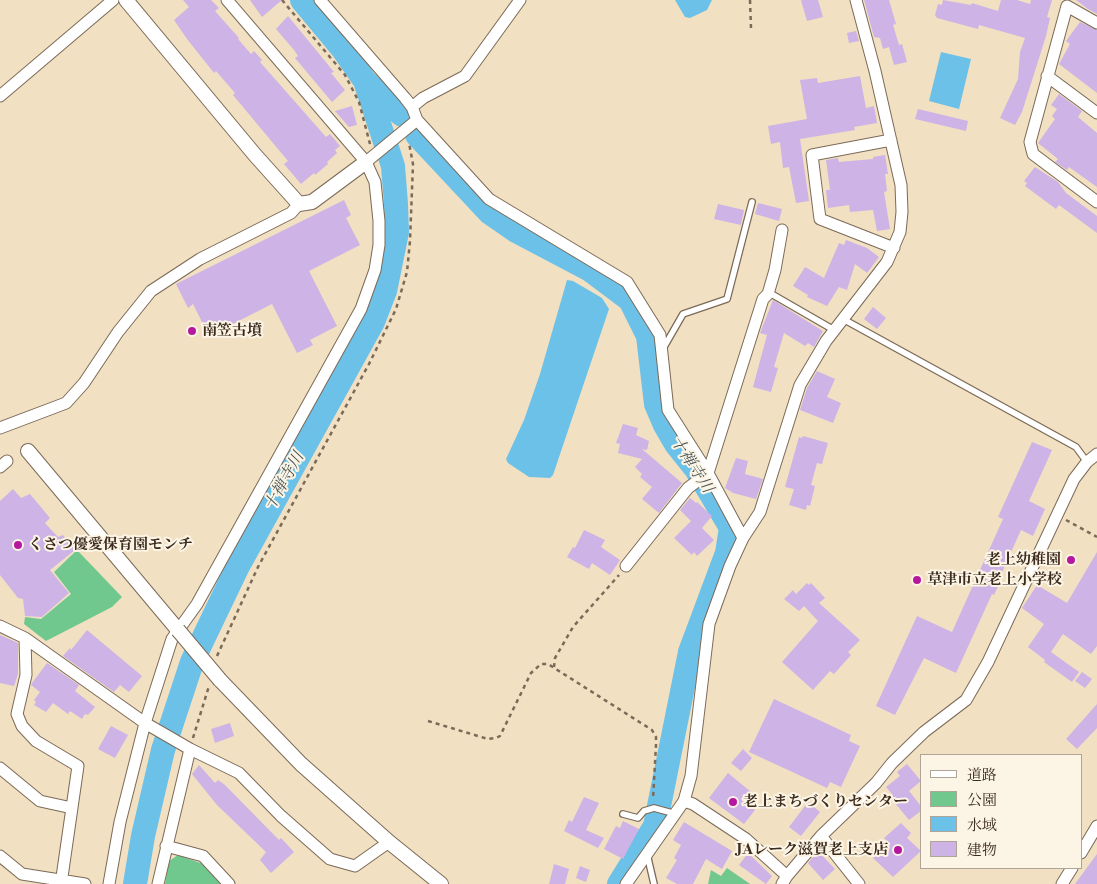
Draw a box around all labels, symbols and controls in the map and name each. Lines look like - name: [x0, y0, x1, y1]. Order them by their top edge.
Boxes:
- place label: 南笠古墳: [202, 322, 262, 340]
- marker: 南笠古墳: [186, 325, 198, 337]
- water label: 十禅寺川: [666, 433, 716, 497]
- water label: 十禅寺川: [261, 449, 309, 515]
- place label: くさつ優愛保育園モンチ: [28, 536, 193, 554]
- marker: くさつ優愛保育園モンチ: [12, 539, 24, 551]
- place label: 老上幼稚園: [986, 551, 1061, 569]
- marker: 老上幼稚園: [1065, 554, 1077, 566]
- place label: 草津市立老上小学校: [927, 571, 1062, 589]
- marker: 草津市立老上小学校: [911, 574, 923, 586]
- legend: [920, 754, 1082, 869]
- text: 道路: [967, 766, 997, 785]
- text: 公園: [967, 791, 997, 810]
- place label: 老上まちづくりセンター: [743, 793, 908, 811]
- marker: 老上まちづくりセンター: [727, 796, 739, 808]
- text: 水域: [967, 816, 997, 835]
- place label: JAレーク滋賀老上支店: [736, 841, 888, 859]
- text: 建物: [967, 841, 997, 860]
- marker: JAレーク滋賀老上支店: [892, 844, 904, 856]

